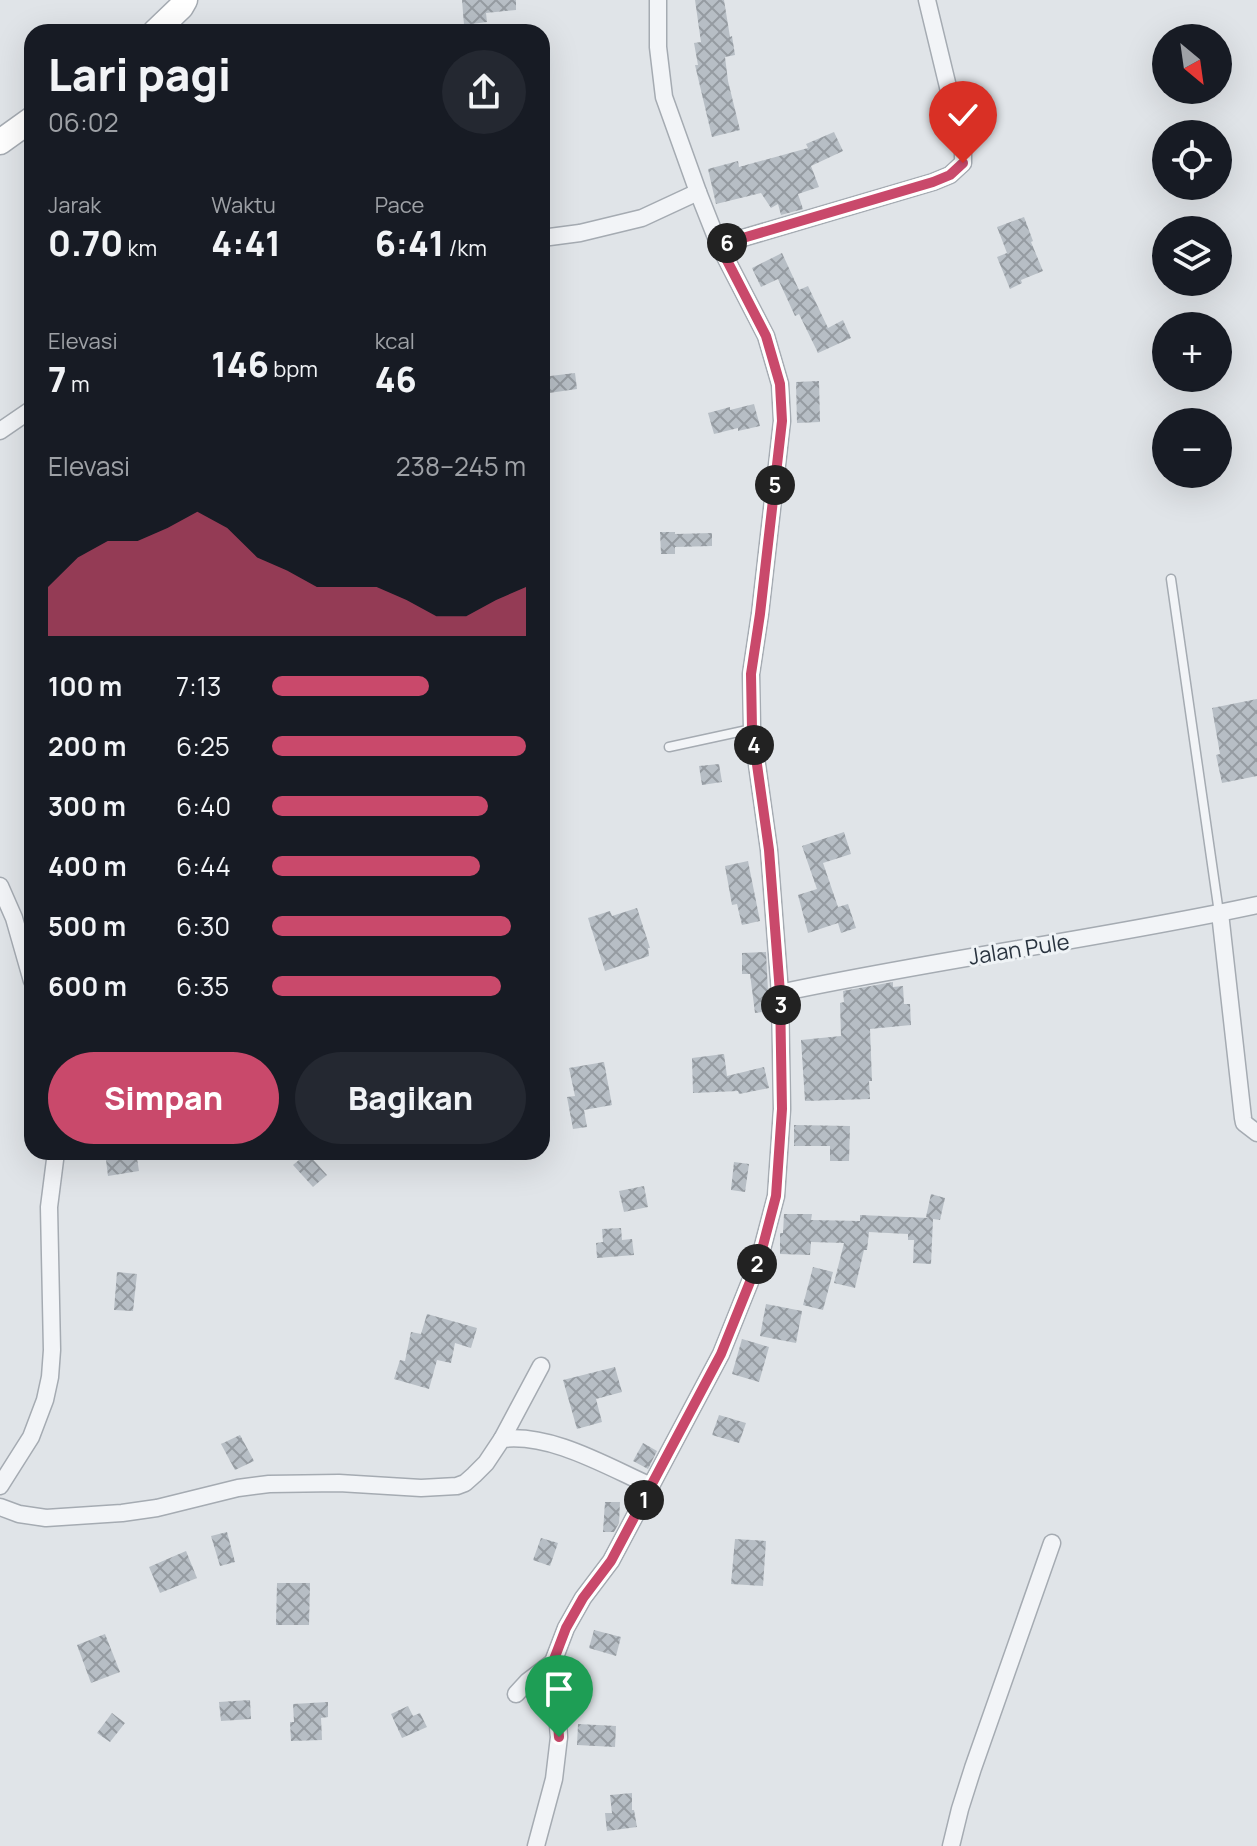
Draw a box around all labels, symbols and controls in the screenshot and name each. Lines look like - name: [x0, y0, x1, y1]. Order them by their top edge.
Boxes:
- north arrow: [1152, 24, 1232, 104]
- map controls: [1152, 24, 1232, 488]
- text: Lari pagi: [48, 44, 231, 104]
- button: share: [442, 50, 526, 134]
- pin: [929, 81, 997, 163]
- icon: check: [941, 93, 985, 137]
- text: 06:02: [48, 104, 118, 140]
- button: locate: [1152, 120, 1232, 200]
- text: Jarak: [48, 190, 101, 220]
- text: Waktu: [211, 190, 276, 220]
- text: Pace: [375, 190, 424, 220]
- button: layers: [1152, 216, 1232, 296]
- text: 0.70: [48, 220, 123, 266]
- text: 4:41: [211, 220, 281, 266]
- text: 6:41: [375, 220, 444, 266]
- pin: 6: [707, 223, 747, 263]
- text: 6: [720, 228, 734, 258]
- text: km: [123, 233, 157, 263]
- text: /km: [444, 233, 487, 263]
- button: +: [1152, 312, 1232, 392]
- text: Elevasi: [48, 326, 118, 356]
- text: kcal: [375, 326, 415, 356]
- text: 146: [211, 341, 269, 387]
- text: bpm: [269, 354, 318, 384]
- text: 7: [48, 356, 67, 402]
- text: 46: [375, 356, 417, 402]
- text: m: [67, 369, 90, 399]
- button: −: [1152, 408, 1232, 488]
- text: Elevasi: [48, 448, 130, 484]
- text: 238–245 m: [396, 448, 526, 484]
- pin: 5: [755, 465, 795, 505]
- text: 5: [769, 470, 781, 500]
- text: 100 m: [48, 668, 122, 704]
- text: 7:13: [176, 668, 221, 704]
- pin: 4: [734, 725, 774, 765]
- text: 200 m: [48, 728, 126, 764]
- text: 6:25: [176, 728, 230, 764]
- text: 4: [747, 730, 761, 760]
- text: 300 m: [48, 788, 126, 824]
- text: 6:40: [176, 788, 231, 824]
- text: 400 m: [48, 848, 127, 884]
- text: 6:44: [176, 848, 231, 884]
- text: 500 m: [48, 908, 126, 944]
- text: 6:30: [176, 908, 230, 944]
- street label: Jalan Pule: [966, 926, 1072, 972]
- text: 600 m: [48, 968, 127, 1004]
- text: 6:35: [176, 968, 229, 1004]
- pin: 3: [761, 985, 801, 1025]
- text: 3: [775, 990, 787, 1020]
- button: Simpan: [48, 1052, 279, 1144]
- button: Bagikan: [295, 1052, 526, 1144]
- pin: 2: [737, 1244, 777, 1284]
- text: 2: [750, 1249, 764, 1279]
- pin: 1: [624, 1480, 664, 1520]
- text: 1: [639, 1485, 649, 1515]
- pin: [525, 1655, 593, 1737]
- icon: arrive: [537, 1667, 581, 1711]

